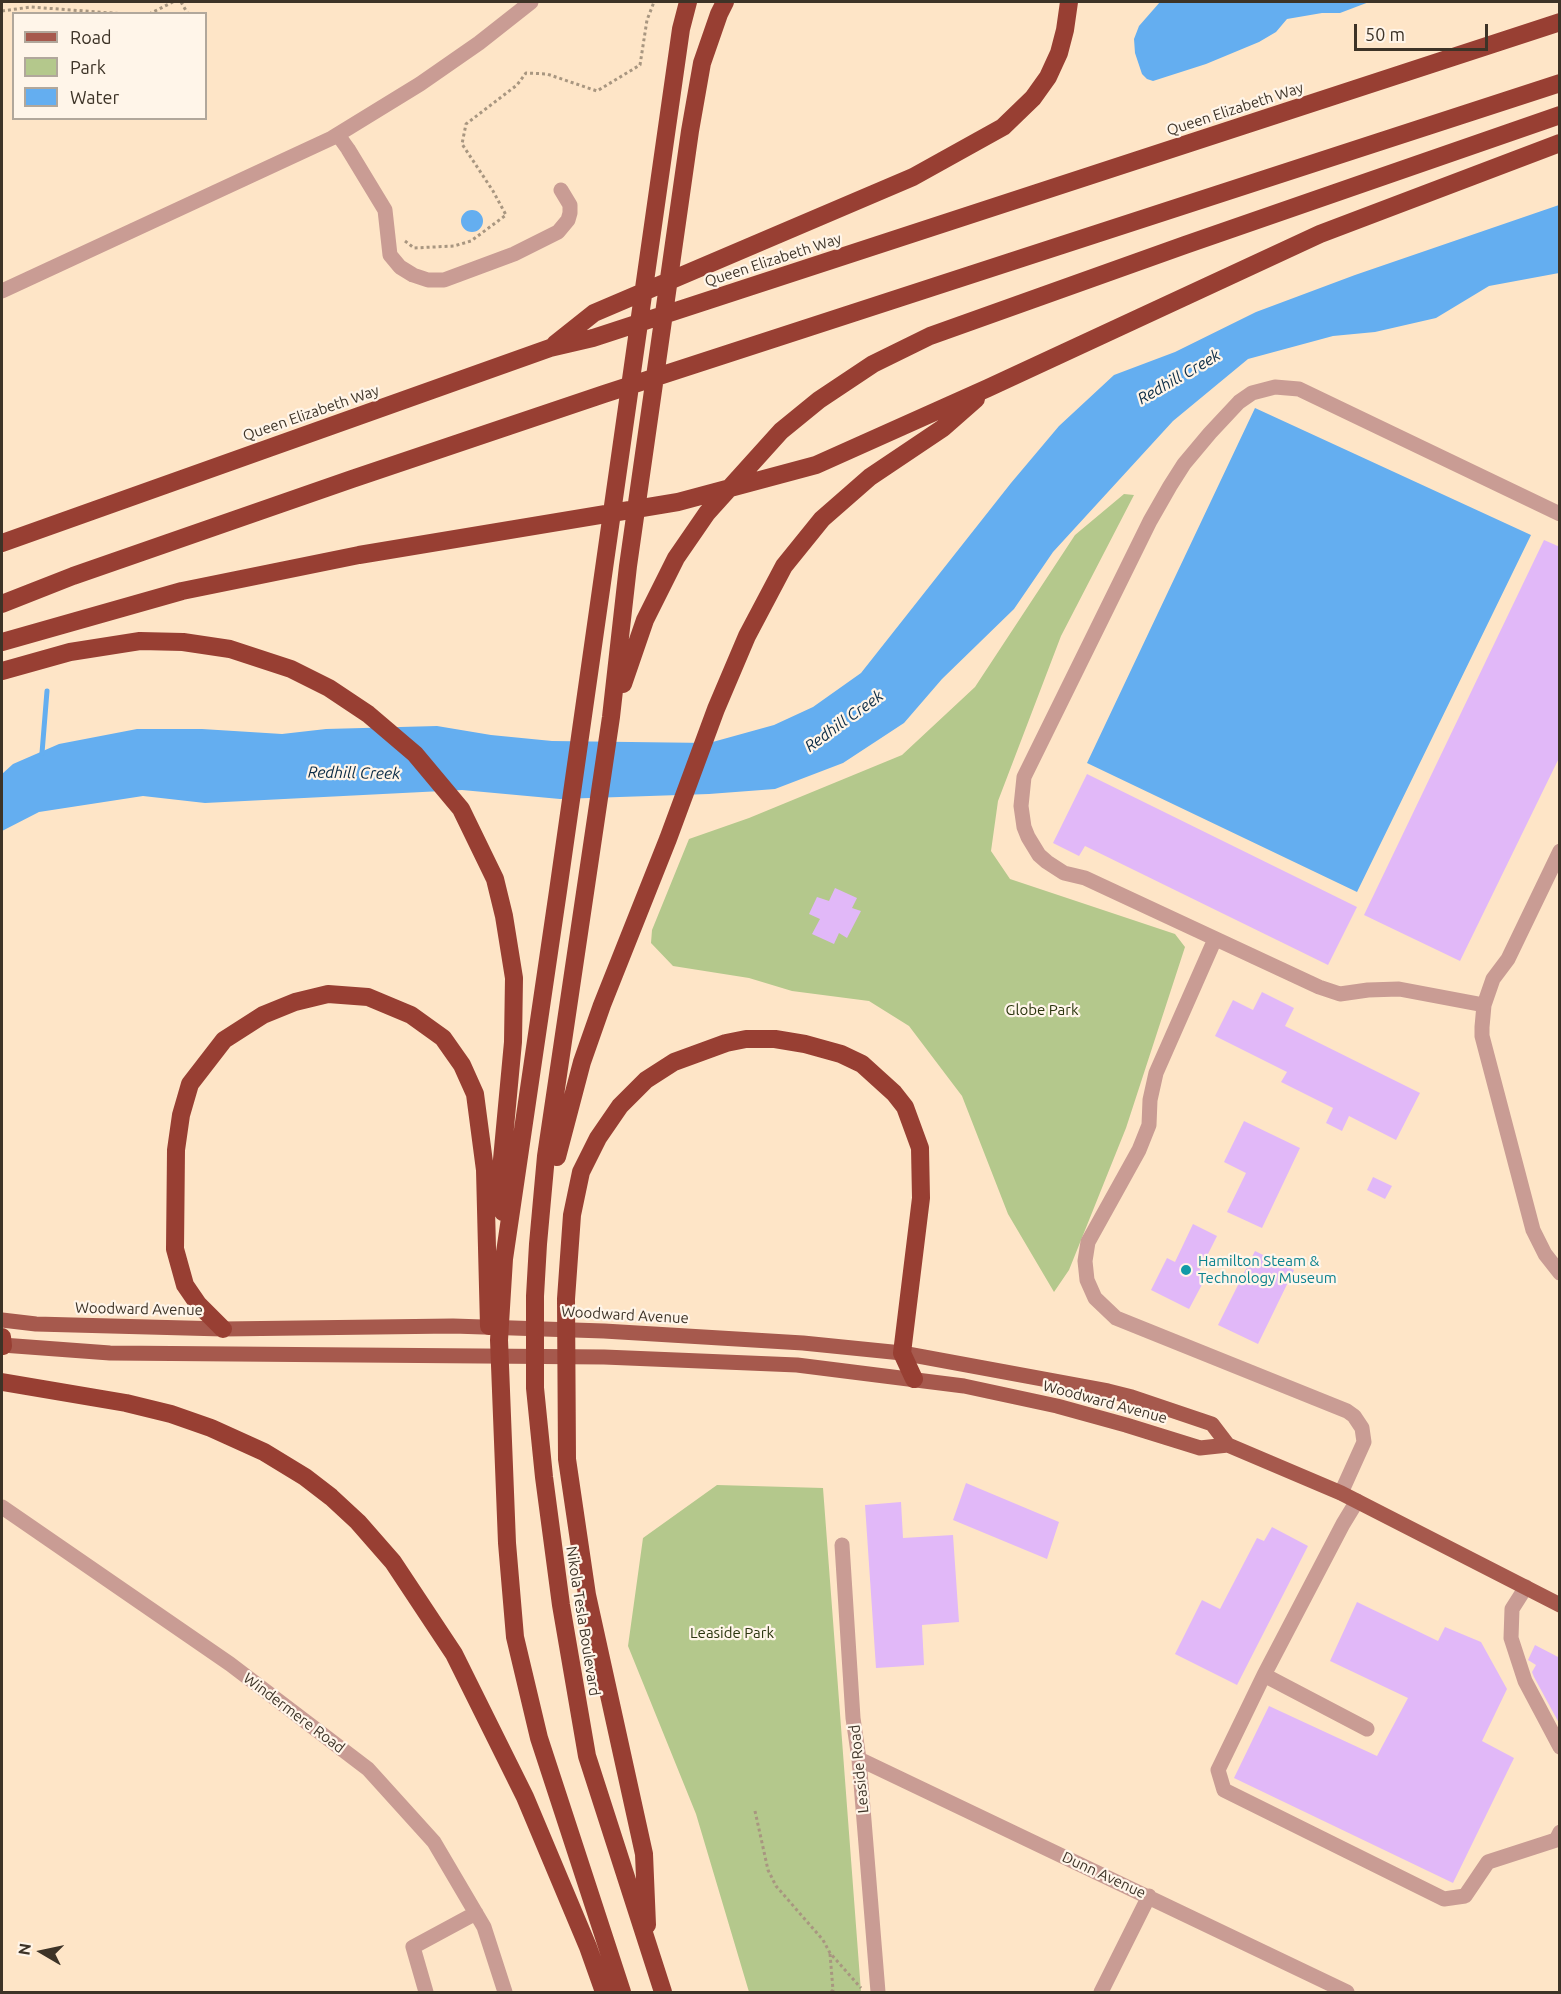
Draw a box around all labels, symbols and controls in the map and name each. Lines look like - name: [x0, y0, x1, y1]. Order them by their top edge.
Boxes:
- legend: [12, 12, 207, 120]
- scale bar: [1357, 12, 1490, 50]
- text: 50 m: [1365, 24, 1405, 44]
- text: Road: [70, 27, 112, 47]
- text: Park: [70, 57, 106, 77]
- street label: Queen Elizabeth Way: [1164, 78, 1306, 140]
- text: Water: [70, 87, 119, 107]
- street label: Queen Elizabeth Way: [702, 229, 844, 291]
- water label: Redhill Creek: [1134, 346, 1224, 408]
- street label: Queen Elizabeth Way: [241, 381, 381, 445]
- water label: Redhill Creek: [801, 686, 887, 756]
- water label: Redhill Creek: [308, 763, 400, 783]
- park label: Globe Park: [1006, 1001, 1078, 1019]
- place label: Hamilton Steam & Technology Museum: [1198, 1252, 1337, 1287]
- marker: Hamilton Steam & Technology Museum: [1179, 1263, 1193, 1277]
- street label: Woodward Avenue: [75, 1299, 203, 1319]
- street label: Woodward Avenue: [561, 1303, 689, 1327]
- street label: Woodward Avenue: [1041, 1377, 1169, 1427]
- street label: Nikola Tesla Boulevard: [562, 1545, 604, 1697]
- park label: Leaside Park: [690, 1624, 774, 1642]
- street label: Windermere Road: [240, 1669, 348, 1757]
- street label: Leaside Road: [845, 1724, 873, 1814]
- street label: Dunn Avenue: [1059, 1848, 1149, 1902]
- north arrow: [12, 1922, 72, 1982]
- text: N: [14, 1942, 34, 1956]

